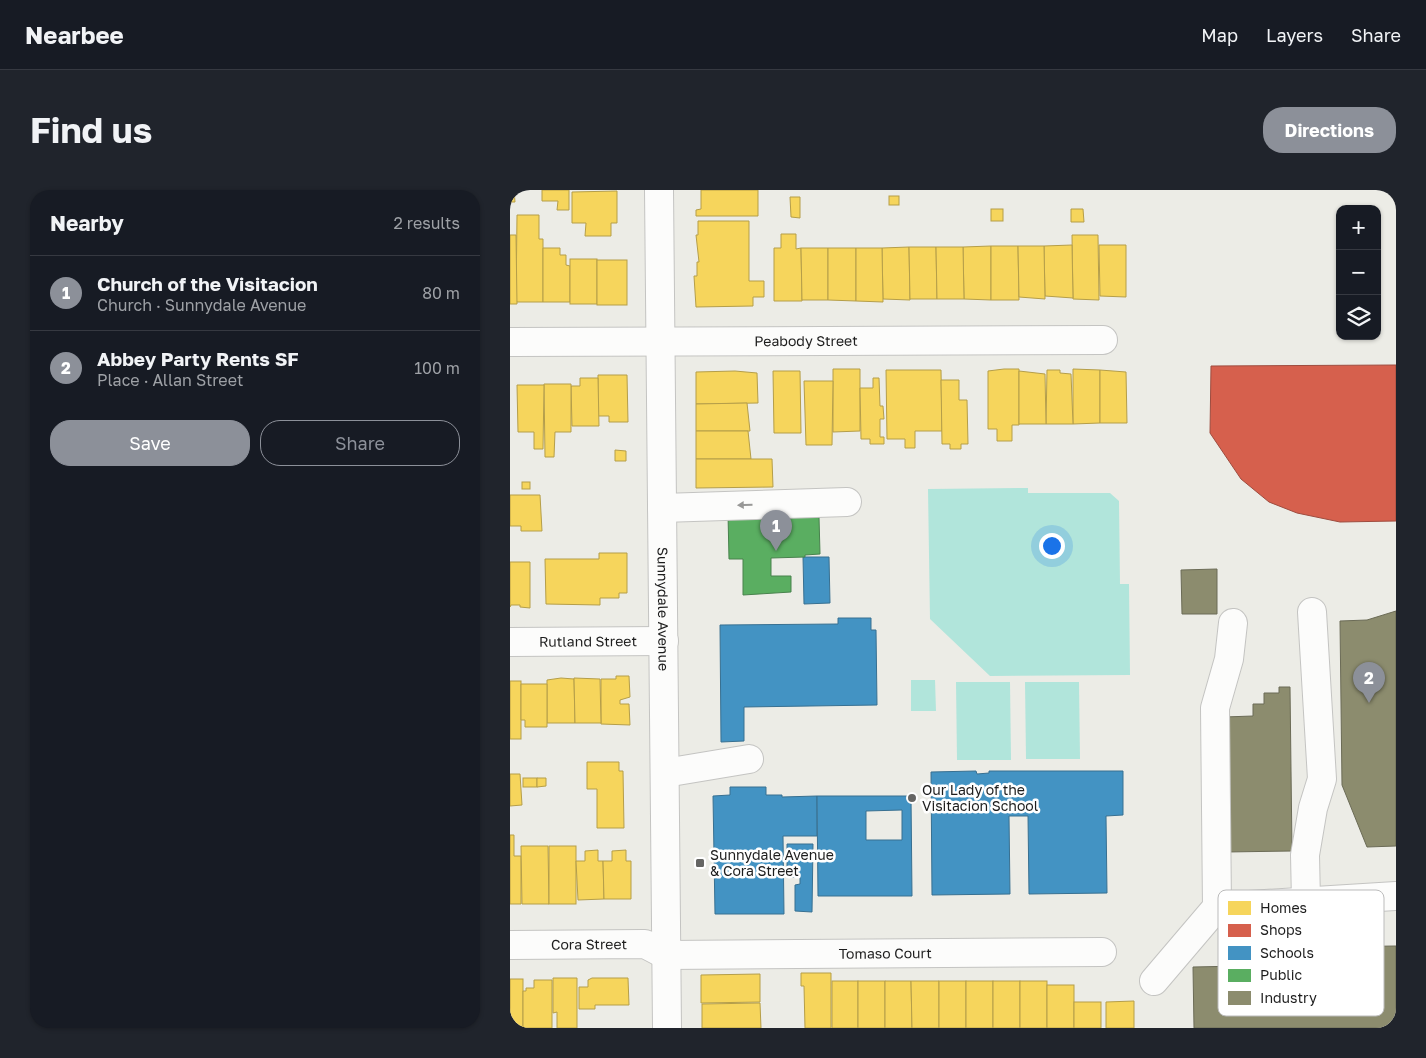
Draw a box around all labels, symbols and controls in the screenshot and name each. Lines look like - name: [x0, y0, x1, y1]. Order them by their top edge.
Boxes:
- text: Nearbee: [25, 20, 124, 49]
- text: Map: [1201, 24, 1238, 46]
- text: Layers: [1266, 24, 1323, 46]
- text: Share: [1351, 24, 1401, 46]
- button: Directions: [1263, 107, 1396, 153]
- text: Find us: [30, 109, 152, 151]
- map controls: [1336, 205, 1381, 340]
- button: +: [1336, 205, 1381, 250]
- text: Nearby: [50, 210, 124, 236]
- text: 2 results: [394, 213, 460, 233]
- button: −: [1336, 250, 1381, 295]
- text: Church of the Visitacion: [97, 272, 318, 295]
- text: 1: [62, 283, 70, 303]
- text: 80 m: [422, 283, 460, 303]
- text: Church · Sunnydale Avenue: [97, 295, 306, 315]
- button: layers: [1336, 295, 1381, 340]
- street label: Peabody Street: [754, 332, 858, 349]
- text: Abbey Party Rents SF: [97, 347, 299, 370]
- text: 2: [61, 358, 71, 378]
- text: 100 m: [414, 358, 460, 378]
- text: Place · Allan Street: [97, 370, 243, 390]
- button: Save: [50, 420, 250, 466]
- button: Share: [260, 420, 460, 466]
- one-way arrow: [737, 502, 753, 510]
- pin: 1: [760, 510, 792, 551]
- your location: [1039, 533, 1065, 559]
- street label: Sunnydale Avenue: [654, 547, 673, 671]
- street label: Rutland Street: [539, 632, 637, 650]
- pin: 2: [1353, 662, 1385, 703]
- place label: Our Lady of the Visitacion School: [922, 781, 1038, 814]
- marker: Our Lady of the Visitacion School: [906, 792, 918, 804]
- place label: Sunnydale Avenue & Cora Street: [710, 846, 834, 879]
- marker: Sunnydale Avenue & Cora Street: [694, 857, 706, 869]
- legend: [1218, 890, 1384, 1016]
- text: Homes: [1260, 899, 1307, 916]
- text: Shops: [1260, 921, 1302, 938]
- street label: Cora Street: [551, 935, 627, 953]
- street label: Tomaso Court: [839, 944, 932, 962]
- text: Schools: [1260, 944, 1314, 961]
- text: Public: [1260, 966, 1302, 983]
- text: Industry: [1260, 989, 1317, 1006]

